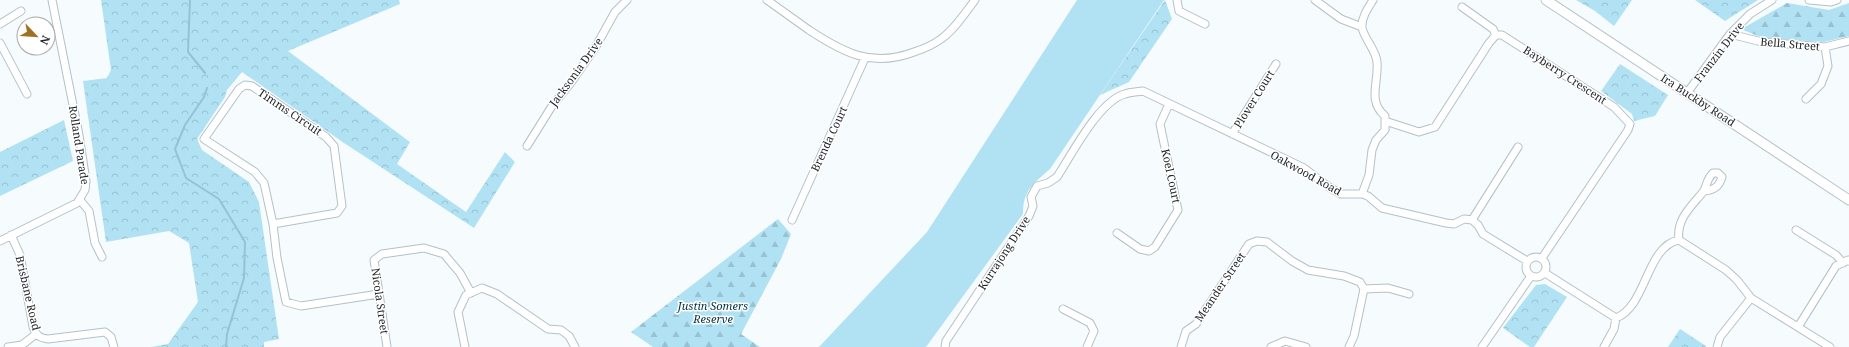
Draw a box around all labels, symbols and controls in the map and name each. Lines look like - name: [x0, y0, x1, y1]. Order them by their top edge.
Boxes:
- north arrow: [16, 16, 56, 56]
- street label: Franzin Drive: [1690, 18, 1747, 85]
- text: N: [37, 33, 54, 48]
- street label: Bella Street: [1760, 33, 1821, 54]
- street label: Jacksonia Drive: [545, 34, 606, 110]
- street label: Bayberry Crescent: [1521, 42, 1610, 107]
- street label: Plover Court: [1230, 67, 1277, 131]
- street label: Ira Buckby Road: [1658, 70, 1739, 129]
- street label: Timms Circuit: [255, 85, 325, 139]
- street label: Rolland Parade: [66, 104, 93, 186]
- street label: Brenda Court: [807, 104, 850, 174]
- street label: Koel Court: [1158, 147, 1185, 205]
- street label: Oakwood Road: [1268, 147, 1345, 198]
- street label: Kurrajong Drive: [974, 213, 1033, 293]
- street label: Meander Street: [1191, 249, 1248, 324]
- street label: Brisbane Road: [13, 254, 44, 332]
- street label: Nicola Street: [368, 267, 393, 335]
- park label: Justin Somers Reserve: [676, 298, 748, 326]

